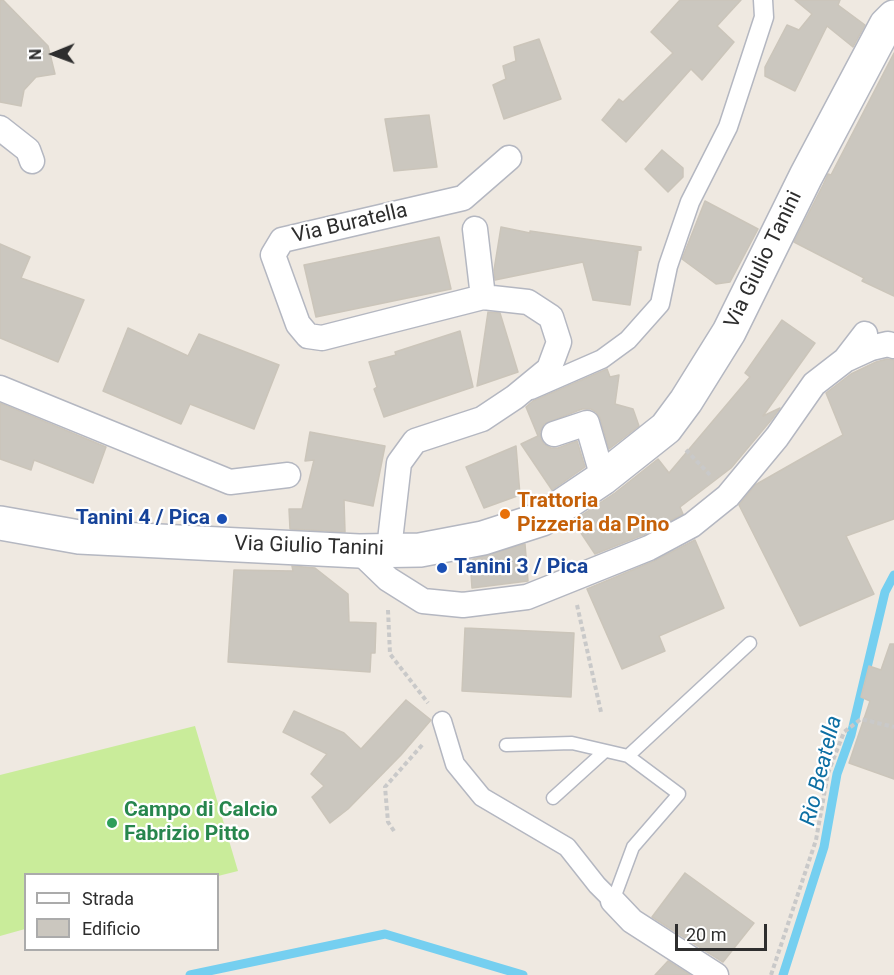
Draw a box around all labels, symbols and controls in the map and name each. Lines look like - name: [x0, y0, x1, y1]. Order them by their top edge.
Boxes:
- north arrow: [24, 24, 84, 84]
- text: N: [26, 49, 45, 60]
- street label: Via Giulio Tanini: [720, 187, 808, 333]
- street label: Via Buratella: [290, 199, 410, 249]
- place label: Trattoria Pizzeria da Pino: [517, 489, 669, 539]
- place label: Tanini 4 / Pica: [76, 506, 210, 532]
- marker: Trattoria Pizzeria da Pino: [498, 507, 512, 521]
- marker: Tanini 4 / Pica: [215, 512, 229, 526]
- street label: Via Giulio Tanini: [234, 532, 384, 562]
- place label: Tanini 3 / Pica: [454, 555, 588, 581]
- marker: Tanini 3 / Pica: [435, 561, 449, 575]
- water label: Rio Beatella: [796, 713, 848, 829]
- place label: Campo di Calcio Fabrizio Pitto: [124, 798, 278, 848]
- marker: Campo di Calcio Fabrizio Pitto: [105, 816, 119, 830]
- legend: [24, 873, 219, 951]
- text: Strada: [82, 888, 134, 909]
- scale bar: [678, 912, 770, 950]
- text: Edificio: [82, 918, 141, 939]
- text: 20 m: [686, 924, 726, 945]

